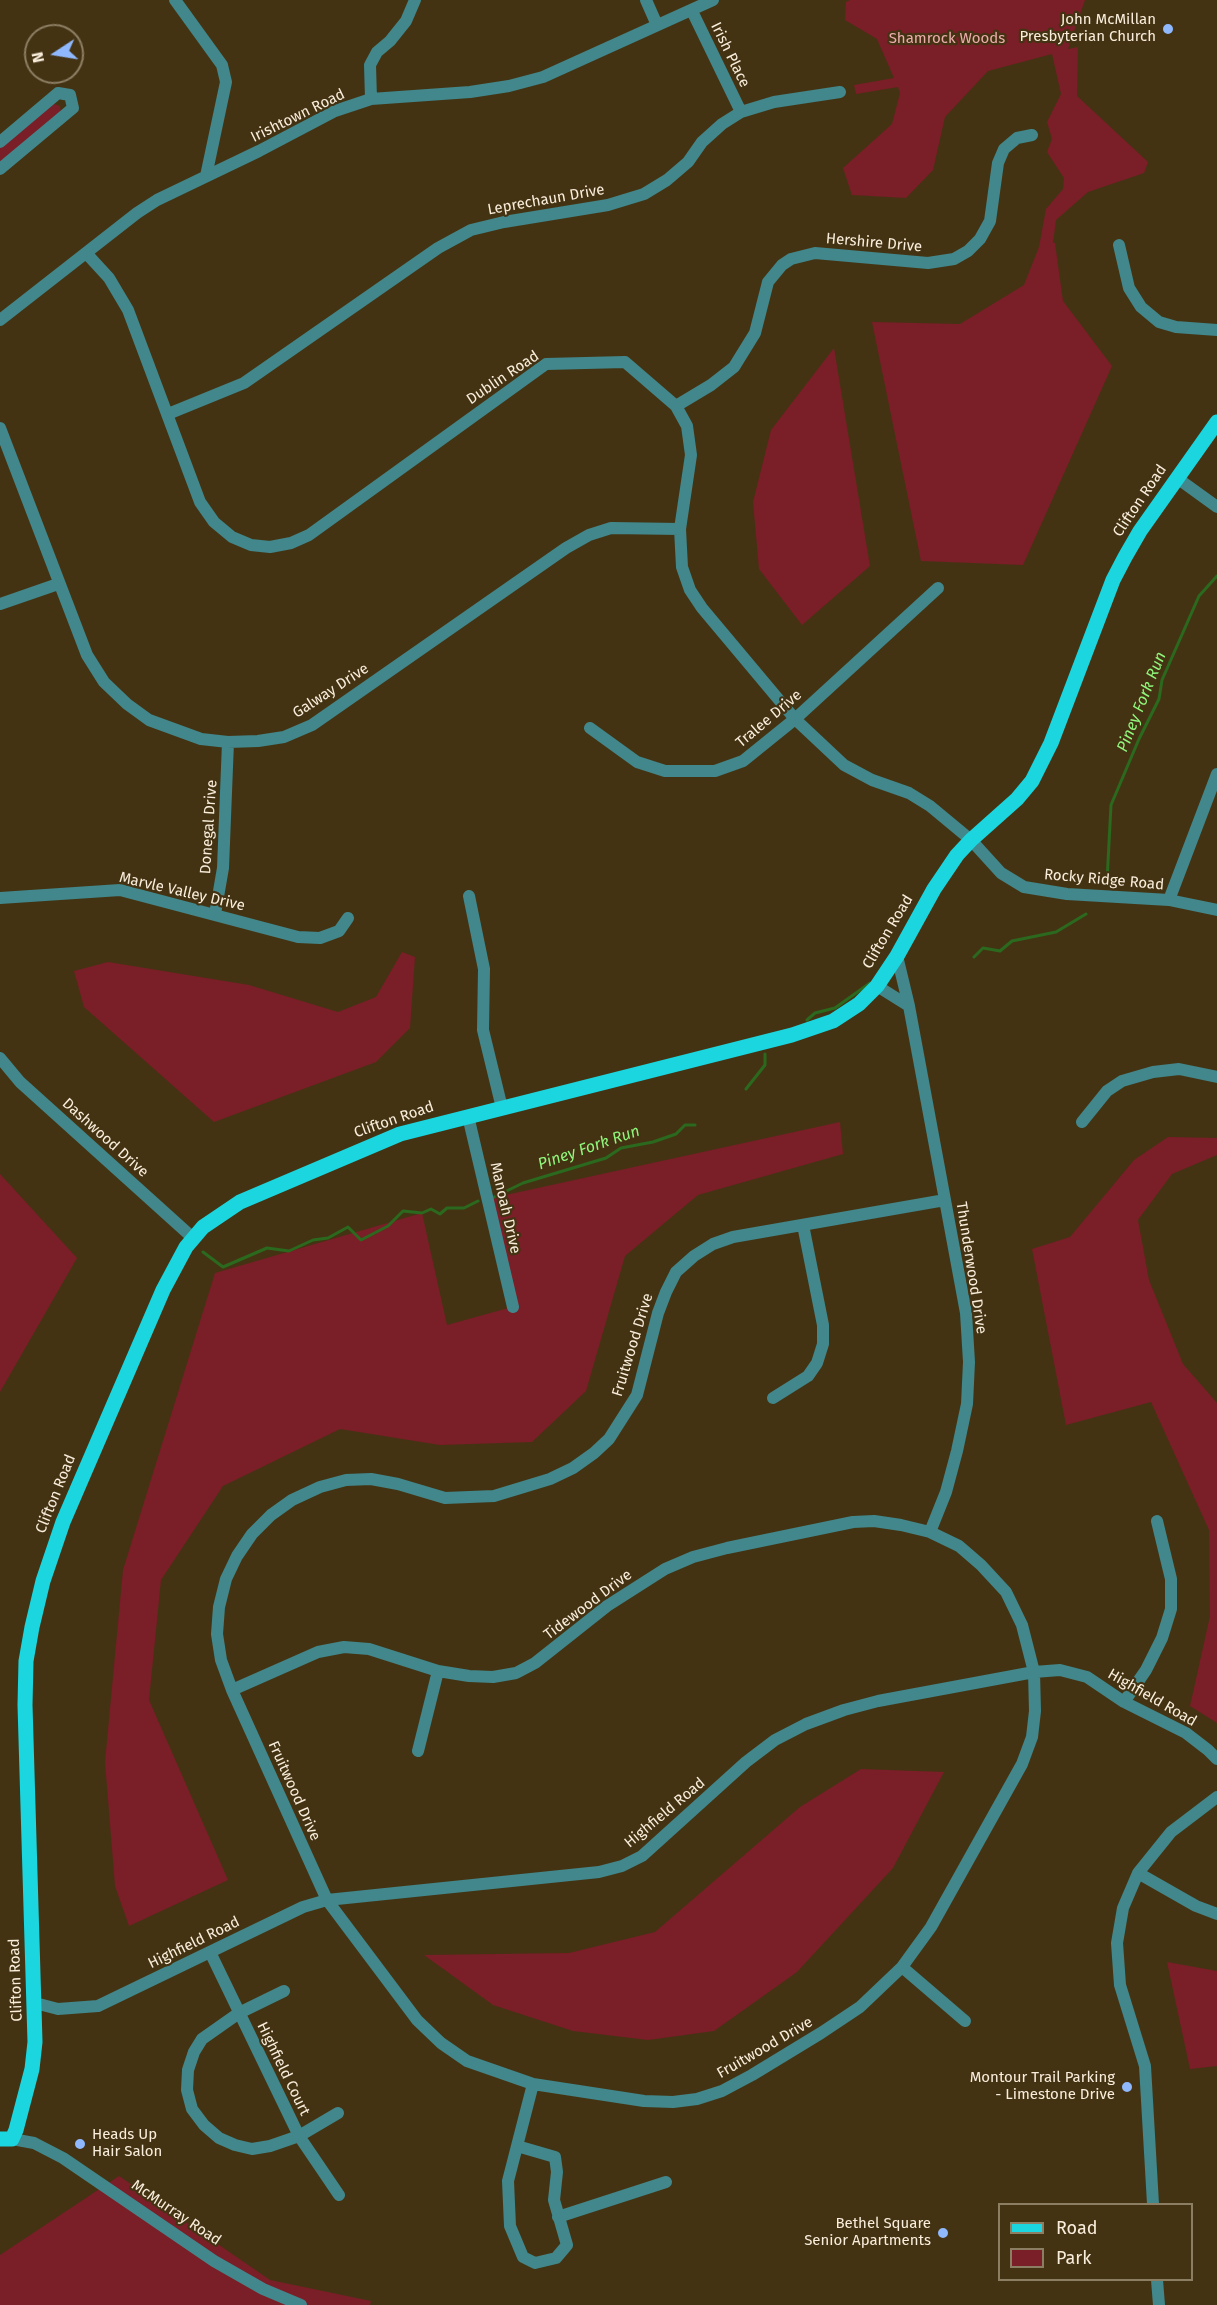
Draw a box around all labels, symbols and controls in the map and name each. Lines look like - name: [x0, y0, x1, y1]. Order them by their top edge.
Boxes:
- place label: John McMillan Presbyterian Church: [1019, 11, 1156, 46]
- street label: Irish Place: [707, 19, 753, 91]
- marker: John McMillan Presbyterian Church: [1161, 22, 1175, 36]
- north arrow: [24, 24, 84, 84]
- park label: Shamrock Woods: [889, 30, 1005, 48]
- text: N: [27, 50, 48, 65]
- street label: Irishtown Road: [248, 85, 348, 147]
- street label: Leprechaun Drive: [486, 181, 606, 219]
- street label: Hershire Drive: [825, 230, 923, 256]
- street label: Dublin Road: [463, 347, 543, 409]
- street label: Clifton Road: [1109, 461, 1171, 541]
- water label: Piney Fork Run: [1113, 649, 1171, 755]
- street label: Galway Drive: [290, 660, 372, 722]
- street label: Tralee Drive: [732, 686, 806, 752]
- street label: Donegal Drive: [197, 779, 221, 875]
- street label: Rocky Ridge Road: [1043, 866, 1165, 894]
- street label: Marvle Valley Drive: [117, 869, 247, 915]
- street label: Clifton Road: [859, 892, 917, 972]
- street label: Dashwood Drive: [58, 1095, 152, 1181]
- street label: Clifton Road: [352, 1098, 436, 1142]
- water label: Piney Fork Run: [536, 1122, 642, 1174]
- street label: Manoah Drive: [486, 1161, 524, 1255]
- street label: Thunderwood Drive: [952, 1201, 990, 1335]
- street label: Fruitwood Drive: [609, 1291, 657, 1399]
- street label: Clifton Road: [32, 1452, 80, 1536]
- street label: Tidewood Drive: [540, 1566, 636, 1644]
- street label: Highfield Road: [1104, 1665, 1200, 1731]
- street label: Fruitwood Drive: [264, 1738, 324, 1844]
- street label: Highfield Road: [621, 1774, 709, 1852]
- street label: Highfield Road: [145, 1913, 243, 1973]
- street label: Clifton Road: [6, 1938, 26, 2022]
- street label: Fruitwood Drive: [714, 2013, 816, 2083]
- street label: Highfield Court: [253, 2019, 313, 2119]
- place label: Montour Trail Parking - Limestone Drive: [970, 2069, 1115, 2104]
- marker: Montour Trail Parking - Limestone Drive: [1120, 2080, 1134, 2094]
- place label: Heads Up Hair Salon: [92, 2126, 162, 2161]
- marker: Heads Up Hair Salon: [73, 2137, 87, 2151]
- street label: McMurray Road: [128, 2176, 224, 2250]
- legend: [998, 2203, 1193, 2281]
- place label: Bethel Square Senior Apartments: [804, 2215, 931, 2250]
- text: Road: [1056, 2217, 1098, 2239]
- marker: Bethel Square Senior Apartments: [936, 2226, 950, 2240]
- text: Park: [1056, 2247, 1091, 2269]

